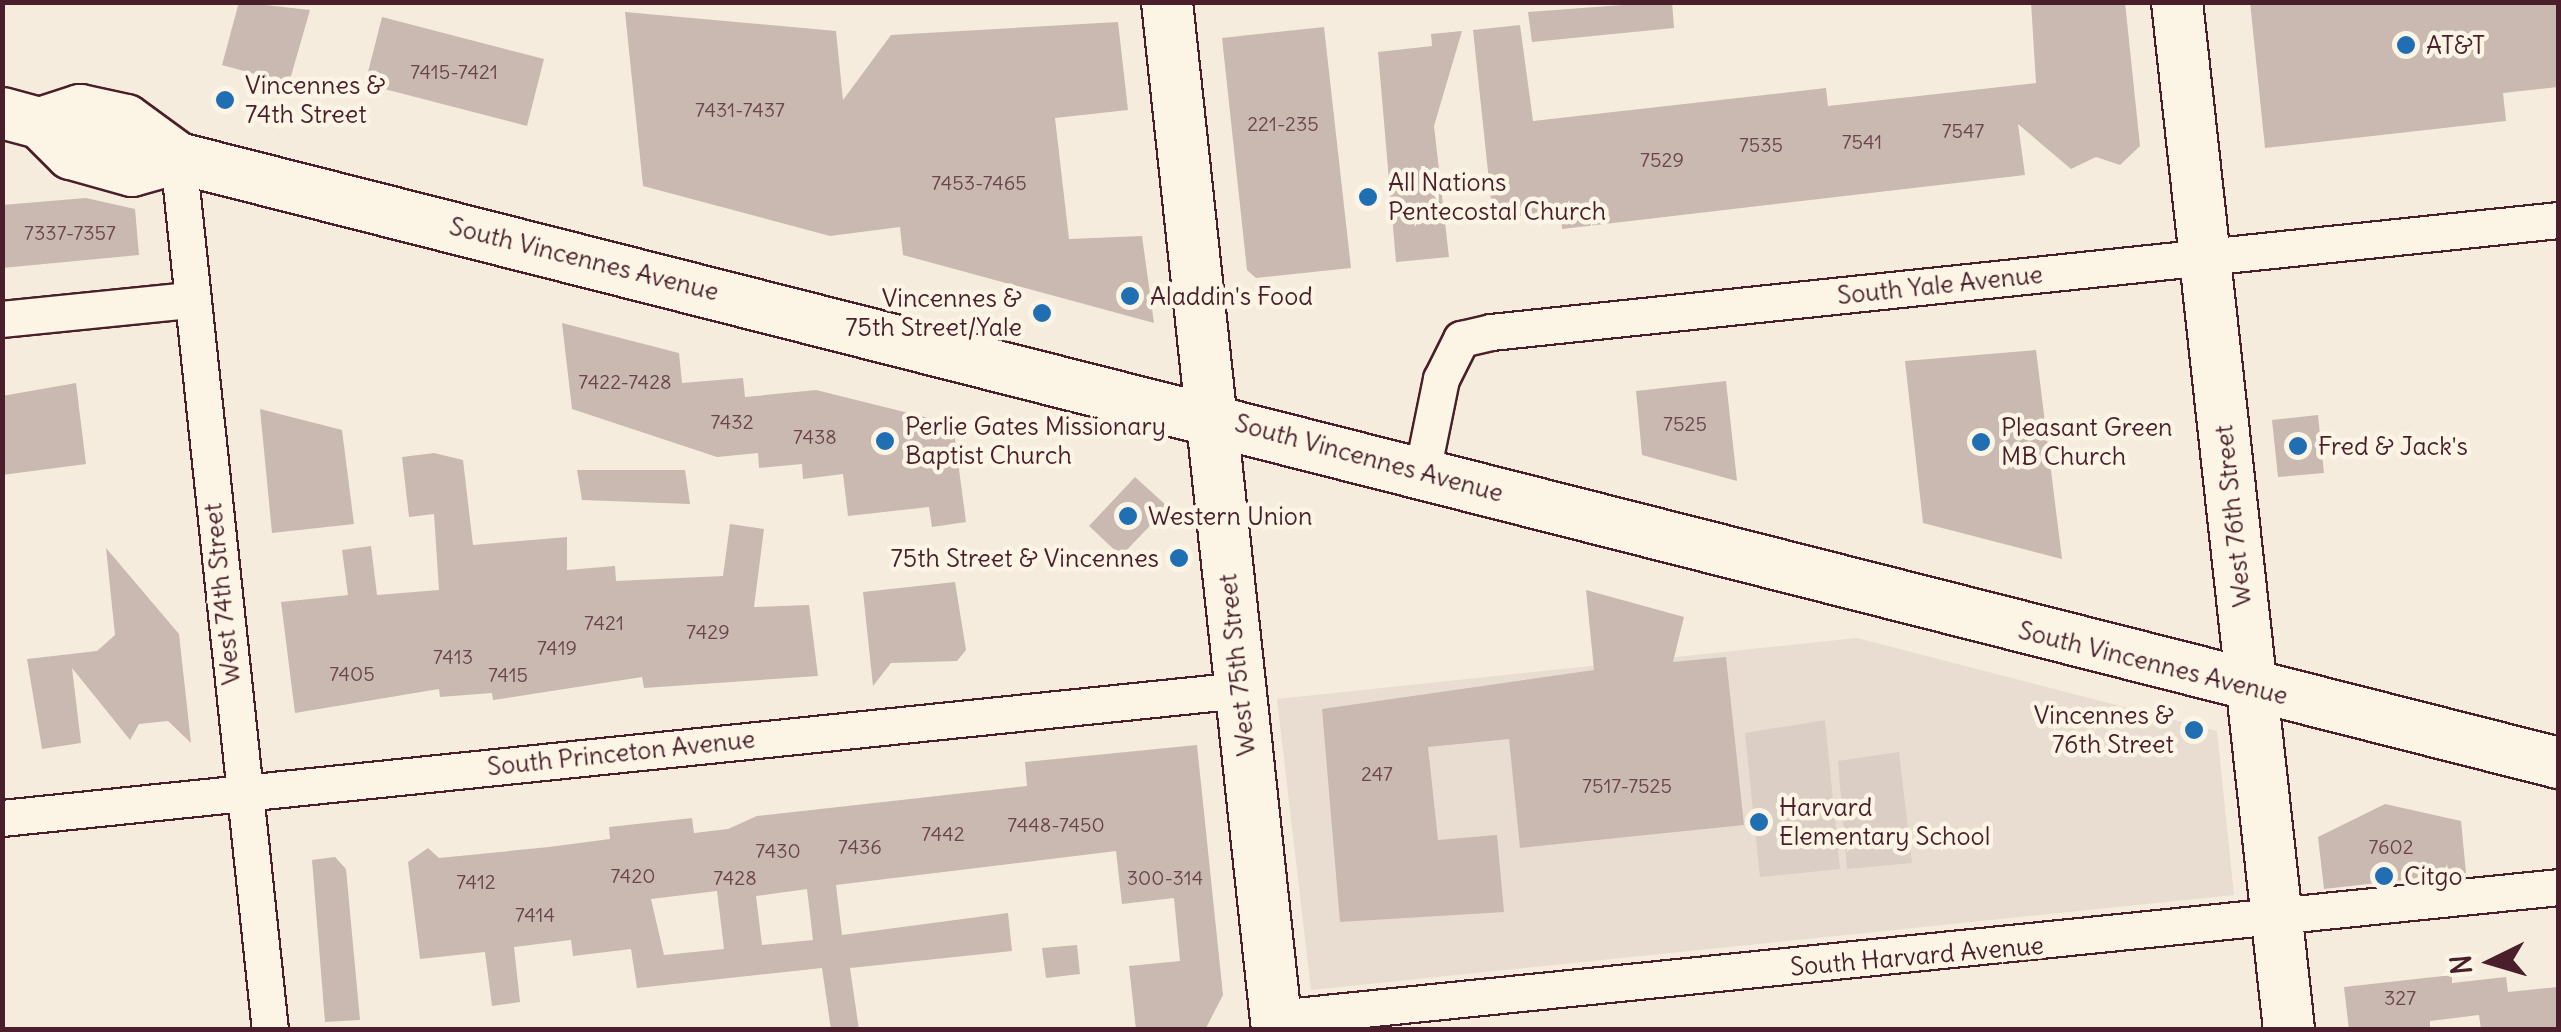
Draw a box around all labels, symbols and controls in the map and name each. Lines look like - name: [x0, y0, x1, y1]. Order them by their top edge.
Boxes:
- place label: AT&T: [2426, 30, 2485, 60]
- marker: AT&T: [2395, 34, 2417, 56]
- house number: 7415-7421: [410, 59, 498, 83]
- place label: Vincennes & 74th Street: [245, 71, 385, 130]
- marker: Vincennes & 74th Street: [214, 89, 236, 111]
- house number: 7431-7437: [695, 97, 785, 121]
- house number: 221-235: [1247, 111, 1319, 135]
- house number: 7547: [1942, 118, 1984, 142]
- house number: 7541: [1842, 129, 1882, 153]
- house number: 7535: [1739, 132, 1783, 156]
- house number: 7529: [1640, 147, 1684, 171]
- place label: All Nations Pentecostal Church: [1388, 168, 1606, 227]
- house number: 7453-7465: [931, 170, 1027, 194]
- marker: All Nations Pentecostal Church: [1357, 186, 1379, 208]
- street label: South Vincennes Avenue: [446, 211, 722, 307]
- house number: 7337-7357: [24, 220, 116, 244]
- street label: South Yale Avenue: [1836, 259, 2044, 311]
- place label: Aladdin's Food: [1150, 281, 1313, 311]
- place label: Vincennes & 75th Street/Yale: [845, 284, 1022, 343]
- marker: Aladdin's Food: [1119, 285, 1141, 307]
- marker: Vincennes & 75th Street/Yale: [1031, 302, 1053, 324]
- house number: 7422-7428: [578, 369, 672, 393]
- street label: South Vincennes Avenue: [1232, 408, 1506, 508]
- house number: 7432: [710, 409, 754, 433]
- house number: 7525: [1663, 411, 1707, 435]
- place label: Perlie Gates Missionary Baptist Church: [905, 412, 1166, 471]
- place label: Pleasant Green MB Church: [2001, 413, 2173, 472]
- street label: West 76th Street: [2209, 423, 2257, 609]
- house number: 7438: [793, 424, 837, 448]
- marker: Perlie Gates Missionary Baptist Church: [874, 430, 896, 452]
- marker: Pleasant Green MB Church: [1970, 431, 1992, 453]
- place label: Fred & Jack's: [2318, 431, 2468, 461]
- marker: Fred & Jack's: [2287, 435, 2309, 457]
- place label: Western Union: [1148, 501, 1312, 531]
- street label: West 74th Street: [198, 502, 246, 686]
- marker: Western Union: [1117, 505, 1139, 527]
- place label: 75th Street & Vincennes: [891, 543, 1159, 573]
- marker: 75th Street & Vincennes: [1168, 547, 1190, 569]
- street label: West 75th Street: [1213, 572, 1261, 758]
- house number: 7421: [584, 610, 624, 634]
- street label: South Vincennes Avenue: [2015, 615, 2291, 711]
- house number: 7429: [686, 619, 730, 643]
- house number: 7419: [537, 635, 577, 659]
- house number: 7413: [433, 644, 473, 668]
- house number: 7405: [329, 661, 375, 685]
- house number: 7415: [488, 662, 528, 686]
- place label: Vincennes & 76th Street: [2034, 701, 2174, 760]
- marker: Vincennes & 76th Street: [2183, 719, 2205, 741]
- street label: South Princeton Avenue: [486, 724, 756, 782]
- house number: 247: [1361, 761, 1393, 785]
- house number: 7517-7525: [1582, 773, 1672, 797]
- place label: Harvard Elementary School: [1779, 793, 1990, 852]
- marker: Harvard Elementary School: [1748, 811, 1770, 833]
- house number: 7448-7450: [1007, 812, 1105, 836]
- house number: 7442: [921, 821, 965, 845]
- house number: 7436: [838, 834, 882, 858]
- house number: 7602: [2368, 834, 2414, 858]
- house number: 7430: [755, 838, 801, 862]
- place label: Citgo: [2404, 861, 2462, 891]
- house number: 7420: [610, 863, 656, 887]
- house number: 7428: [713, 865, 757, 889]
- house number: 300-314: [1127, 865, 1203, 889]
- marker: Citgo: [2373, 865, 2395, 887]
- house number: 7412: [456, 869, 496, 893]
- house number: 7414: [515, 902, 555, 926]
- north arrow: [2441, 912, 2541, 1012]
- street label: South Harvard Avenue: [1789, 930, 2045, 982]
- text: N: [2442, 953, 2480, 976]
- house number: 327: [2384, 985, 2416, 1009]

